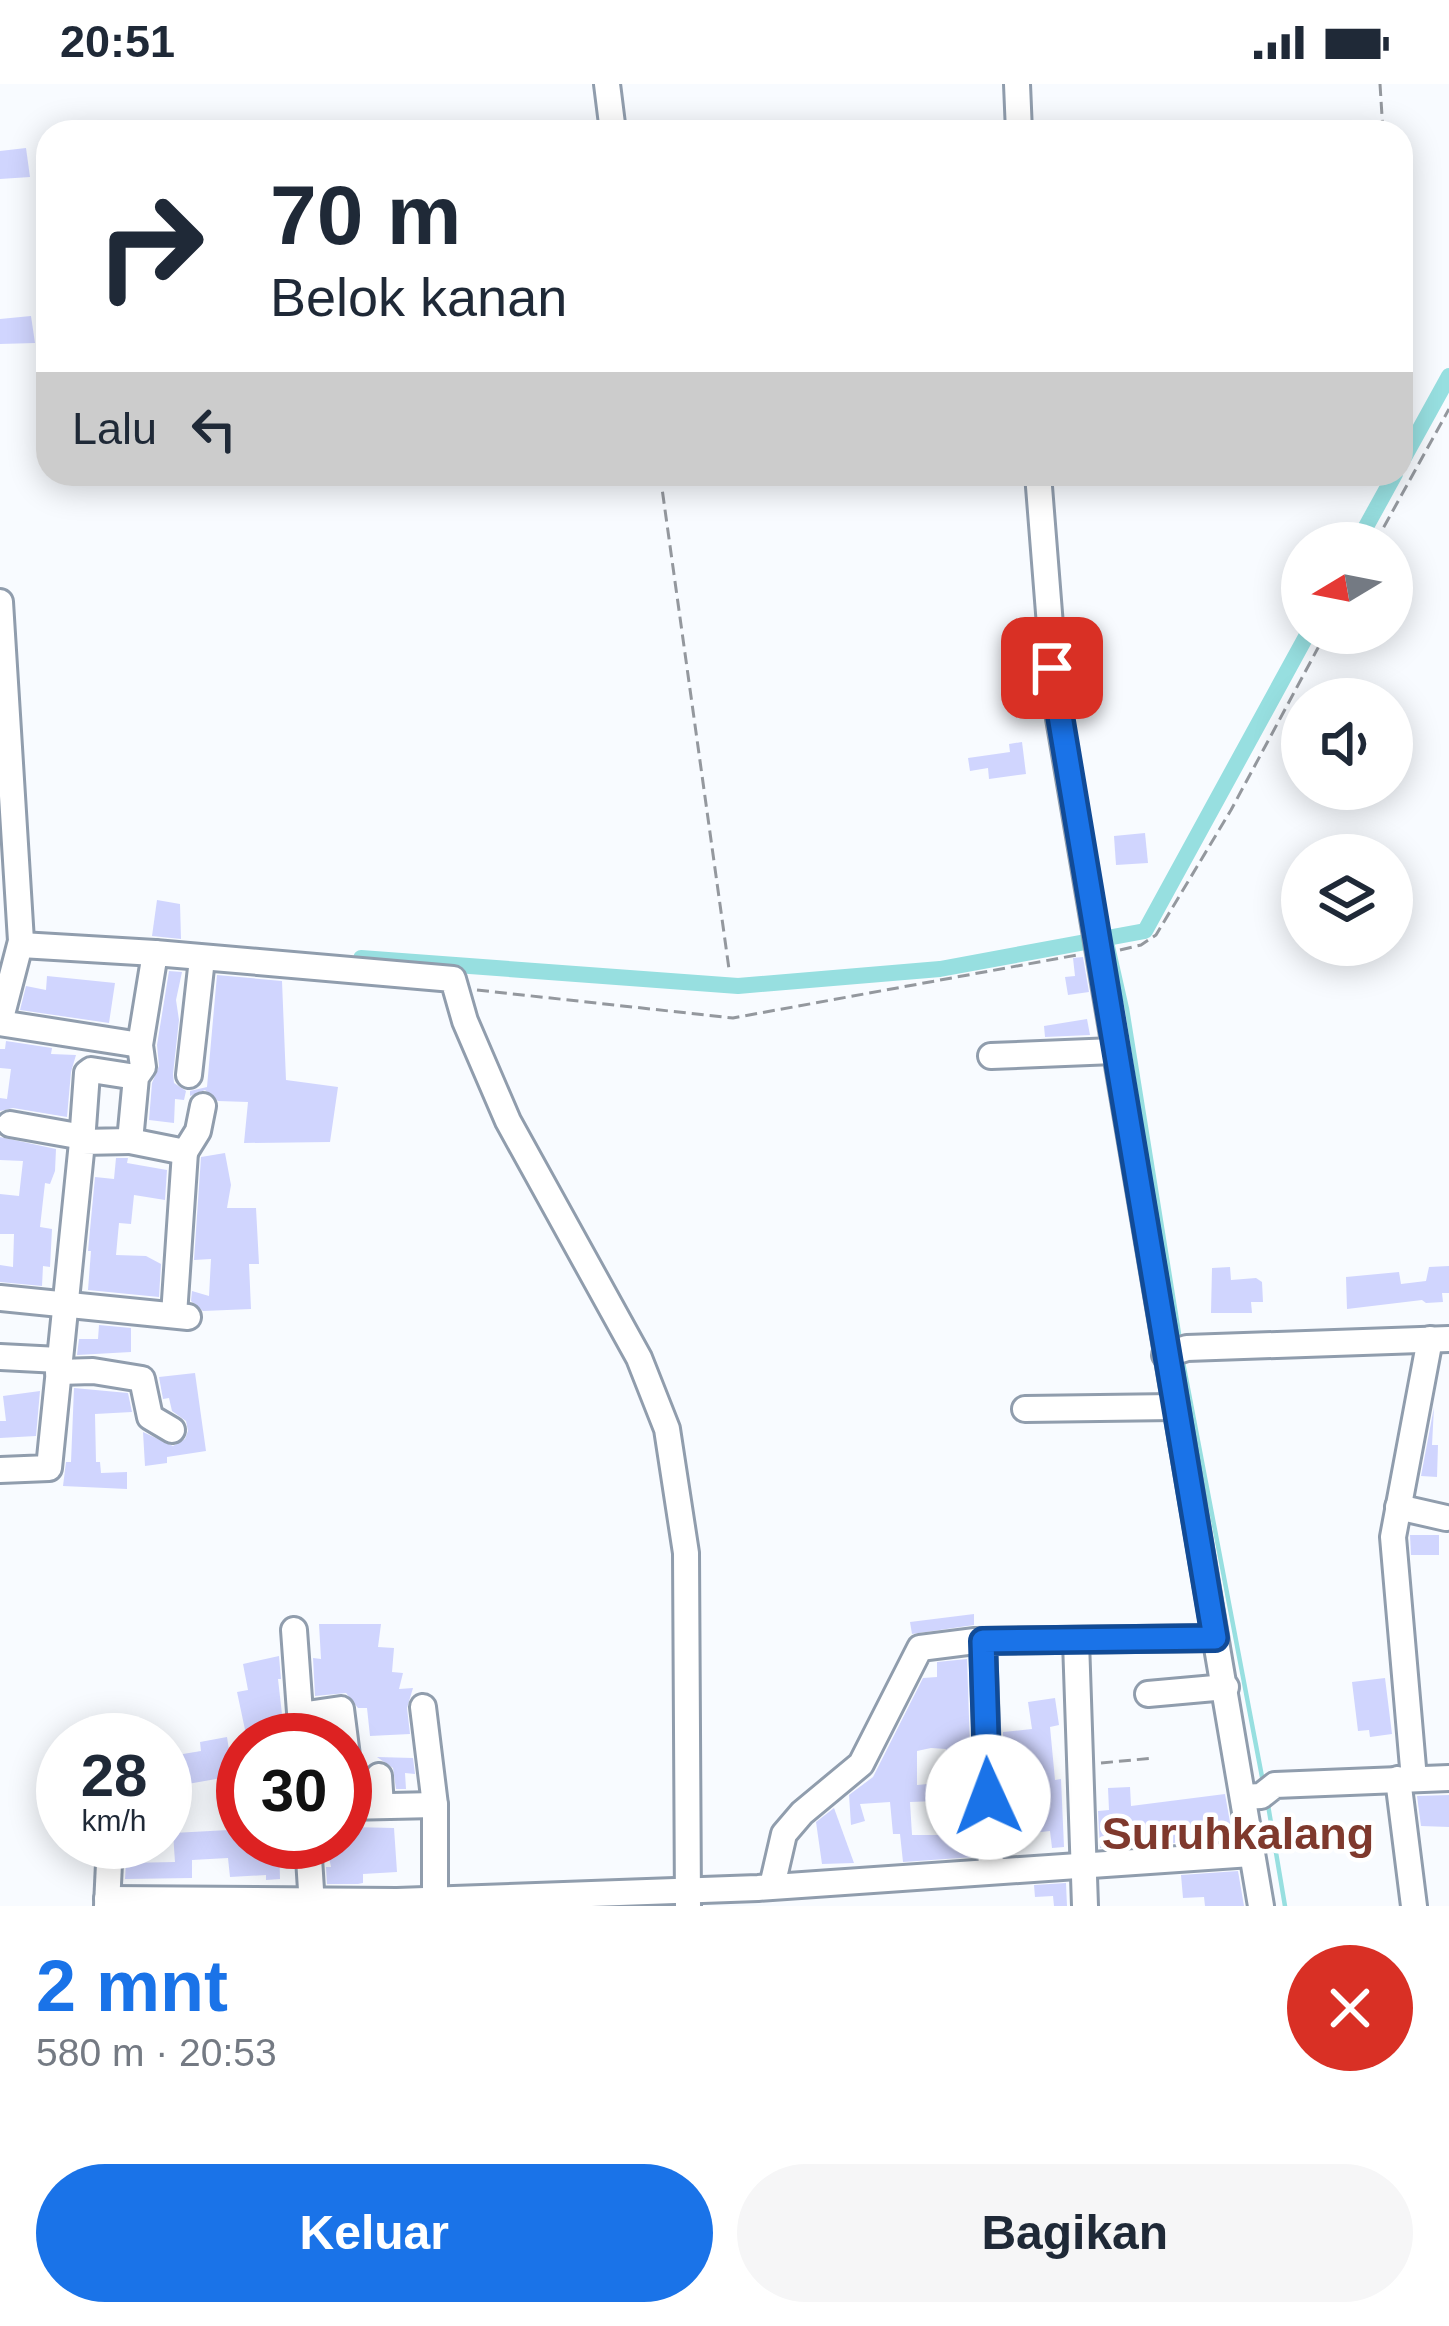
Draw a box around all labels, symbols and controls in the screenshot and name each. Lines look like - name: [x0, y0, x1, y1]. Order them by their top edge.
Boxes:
- text: 20:51: [60, 16, 175, 67]
- icon: right: [72, 168, 228, 324]
- text: 70 m: [270, 168, 461, 262]
- text: Belok kanan: [270, 267, 567, 327]
- icon: left: [181, 396, 247, 462]
- text: Lalu: [72, 403, 157, 454]
- north arrow: [1281, 522, 1413, 654]
- map controls: [1281, 522, 1413, 966]
- pin: [1001, 617, 1103, 719]
- icon: arrive: [1019, 635, 1085, 701]
- button: sound: [1281, 678, 1413, 810]
- button: layers: [1281, 834, 1413, 966]
- speed limit sign: 30: [216, 1713, 372, 1869]
- position arrow: [925, 1734, 1051, 1860]
- text: 28: [81, 1742, 147, 1809]
- text: km/h: [81, 1804, 147, 1837]
- district label: Suruhkalang: [1102, 1808, 1374, 1859]
- button: close: [1287, 1945, 1413, 2071]
- text: 2 mnt: [36, 1946, 228, 2026]
- text: 580 m · 20:53: [36, 2031, 277, 2074]
- button: Keluar: [36, 2164, 713, 2302]
- button: Bagikan: [737, 2164, 1413, 2302]

